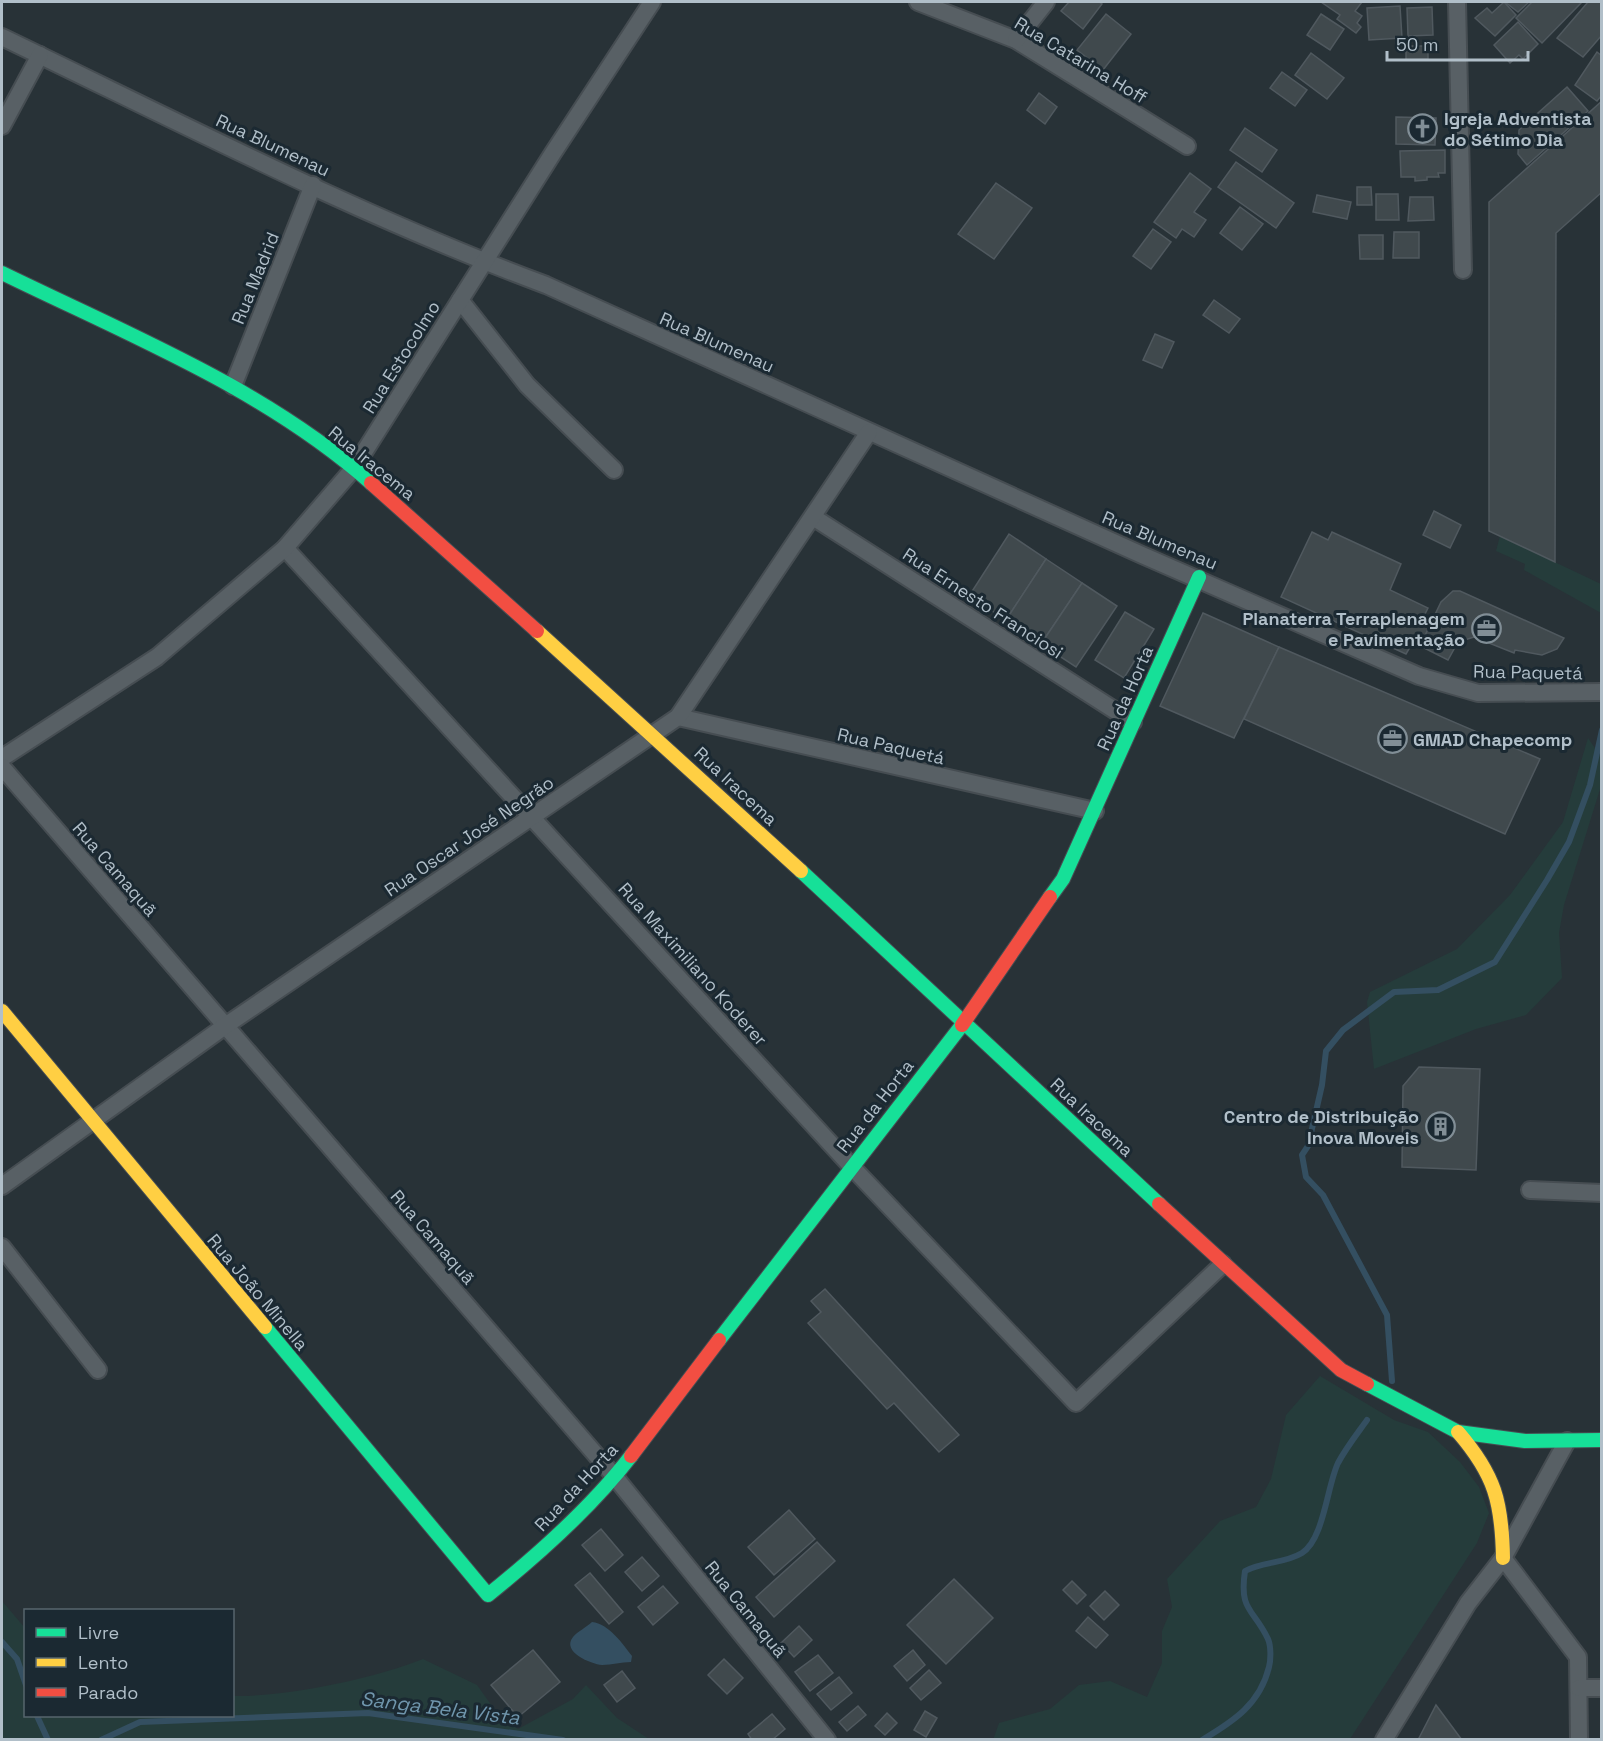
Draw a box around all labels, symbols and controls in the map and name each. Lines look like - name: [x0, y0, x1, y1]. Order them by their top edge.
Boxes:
- street label: Rua Catarina Hoff: [1010, 11, 1152, 109]
- scale bar: [1387, 24, 1528, 62]
- text: 50 m: [1396, 33, 1438, 56]
- place label: Igreja Adventista do Sétimo Dia: [1444, 107, 1592, 151]
- street label: Rua Blumenau: [212, 109, 334, 181]
- church icon: Igreja Adventista do Sétimo Dia: [1407, 112, 1439, 144]
- street label: Rua Madrid: [226, 229, 284, 327]
- street label: Rua Estocolmo: [357, 296, 445, 418]
- street label: Rua Blumenau: [656, 306, 778, 378]
- street label: Rua Iracema: [324, 421, 420, 505]
- street label: Rua Blumenau: [1099, 505, 1221, 575]
- street label: Rua Ernesto Franciosi: [898, 543, 1068, 663]
- place label: Planaterra Terraplenagem e Pavimentação: [1242, 607, 1465, 651]
- office icon: Planaterra Terraplenagem e Pavimentação: [1470, 612, 1502, 644]
- street label: Rua da Horta: [1092, 642, 1158, 754]
- street label: Rua Paquetá: [1473, 660, 1583, 684]
- street label: Rua Paquetá: [835, 722, 947, 770]
- office icon: GMAD Chapecomp: [1376, 723, 1408, 755]
- place label: GMAD Chapecomp: [1413, 728, 1572, 751]
- street label: Rua Iracema: [690, 742, 782, 830]
- street label: Rua Oscar José Negrão: [380, 771, 558, 901]
- street label: Rua Camaquã: [68, 817, 162, 921]
- street label: Rua Maximiliano Koderer: [613, 877, 773, 1051]
- street label: Rua da Horta: [831, 1055, 919, 1157]
- street label: Rua Iracema: [1046, 1073, 1138, 1161]
- place label: Centro de Distribuição Inova Moveis: [1224, 1105, 1419, 1149]
- building icon: Centro de Distribuição Inova Moveis: [1424, 1110, 1456, 1142]
- street label: Rua Camaquã: [386, 1185, 480, 1289]
- street label: Rua João Minella: [202, 1229, 314, 1355]
- street label: Rua da Horta: [529, 1438, 623, 1536]
- street label: Rua Camaquã: [700, 1556, 792, 1662]
- legend: [24, 1609, 234, 1717]
- text: Livre: [78, 1621, 119, 1644]
- text: Lento: [78, 1651, 128, 1674]
- text: Parado: [78, 1681, 138, 1704]
- water label: Sanga Bela Vista: [359, 1685, 522, 1731]

